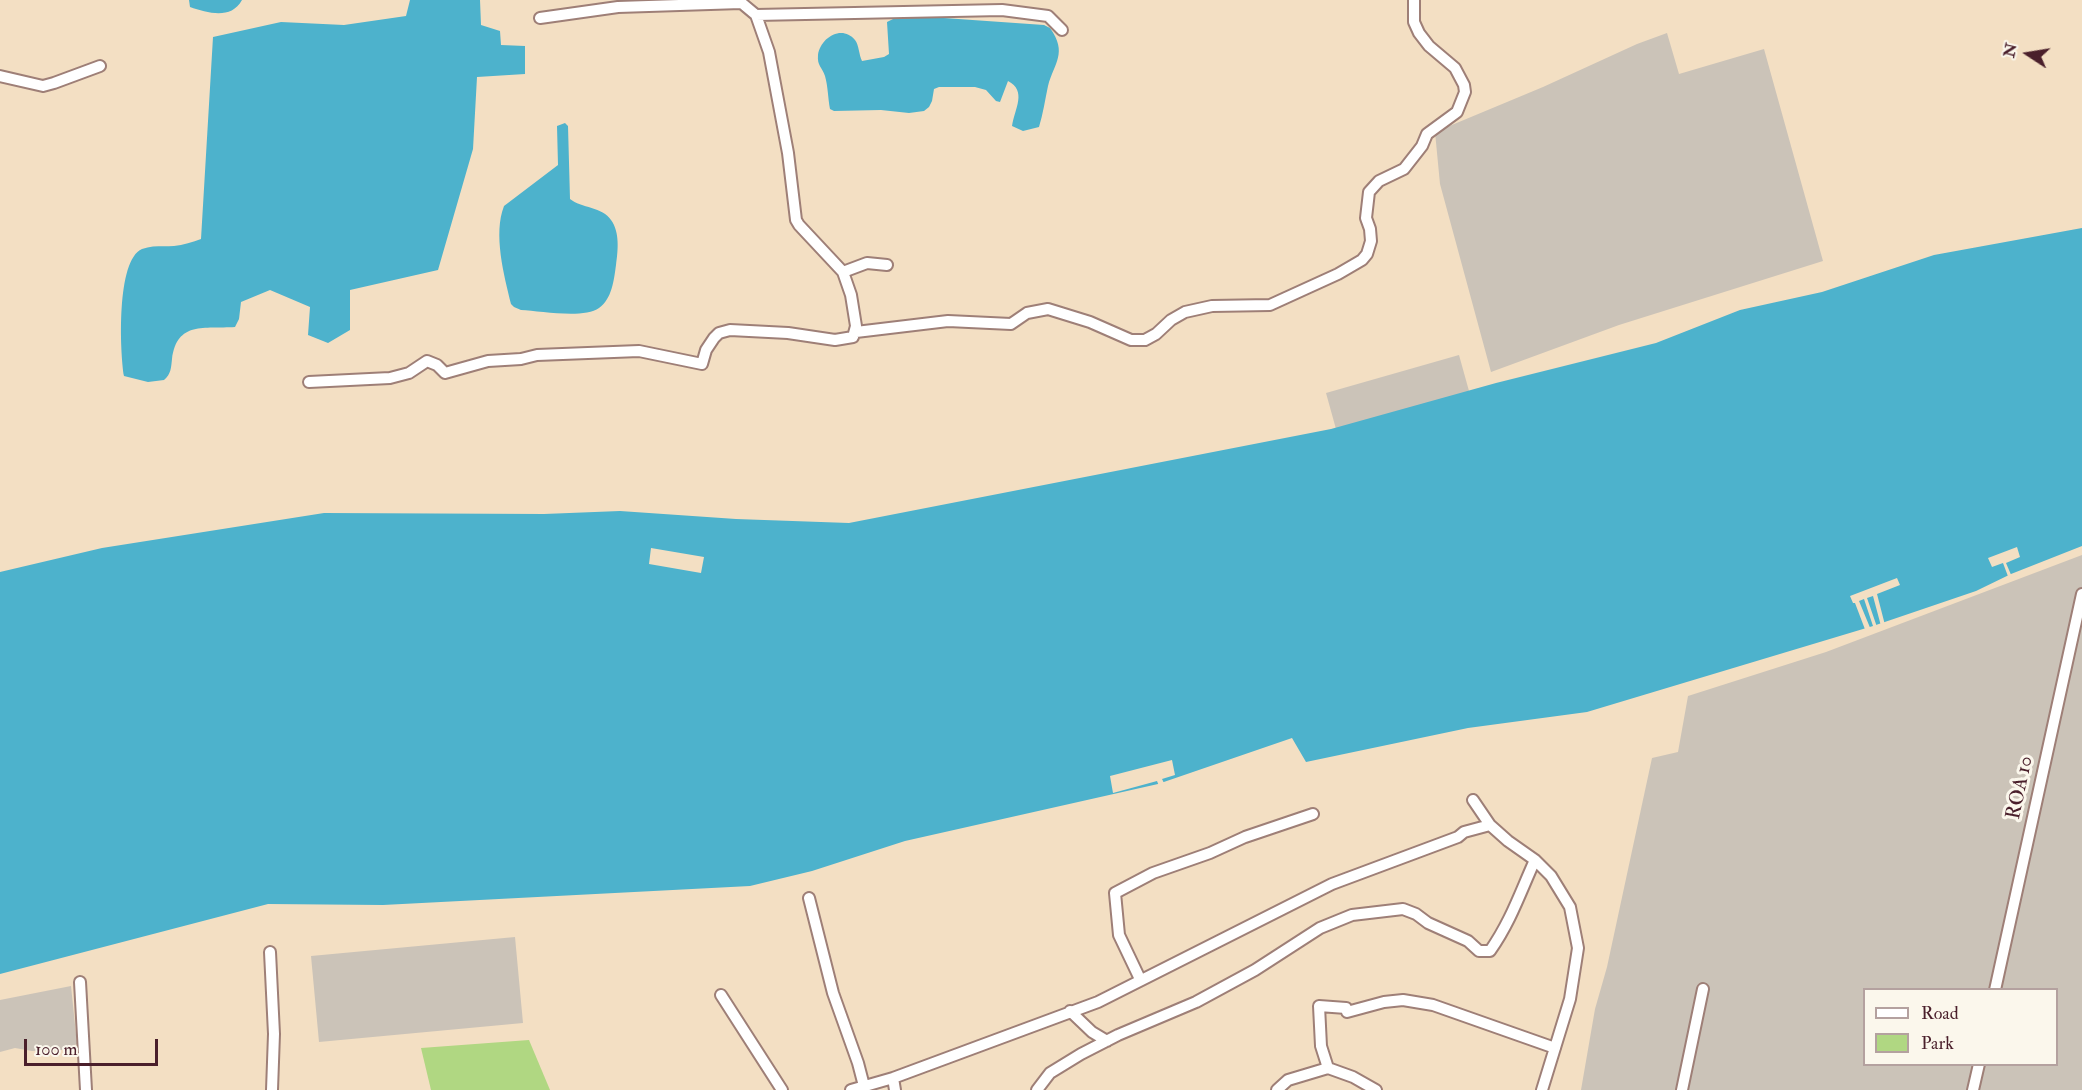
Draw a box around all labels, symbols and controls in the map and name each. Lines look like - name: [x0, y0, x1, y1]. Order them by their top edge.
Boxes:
- north arrow: [1998, 24, 2058, 84]
- text: N: [1999, 41, 2022, 59]
- street label: ROA 10: [2003, 754, 2039, 822]
- legend: [1863, 988, 2058, 1066]
- text: Road: [1921, 1002, 1959, 1025]
- scale bar: [27, 1027, 160, 1065]
- text: Park: [1921, 1032, 1954, 1055]
- text: 100 m: [35, 1038, 78, 1061]

